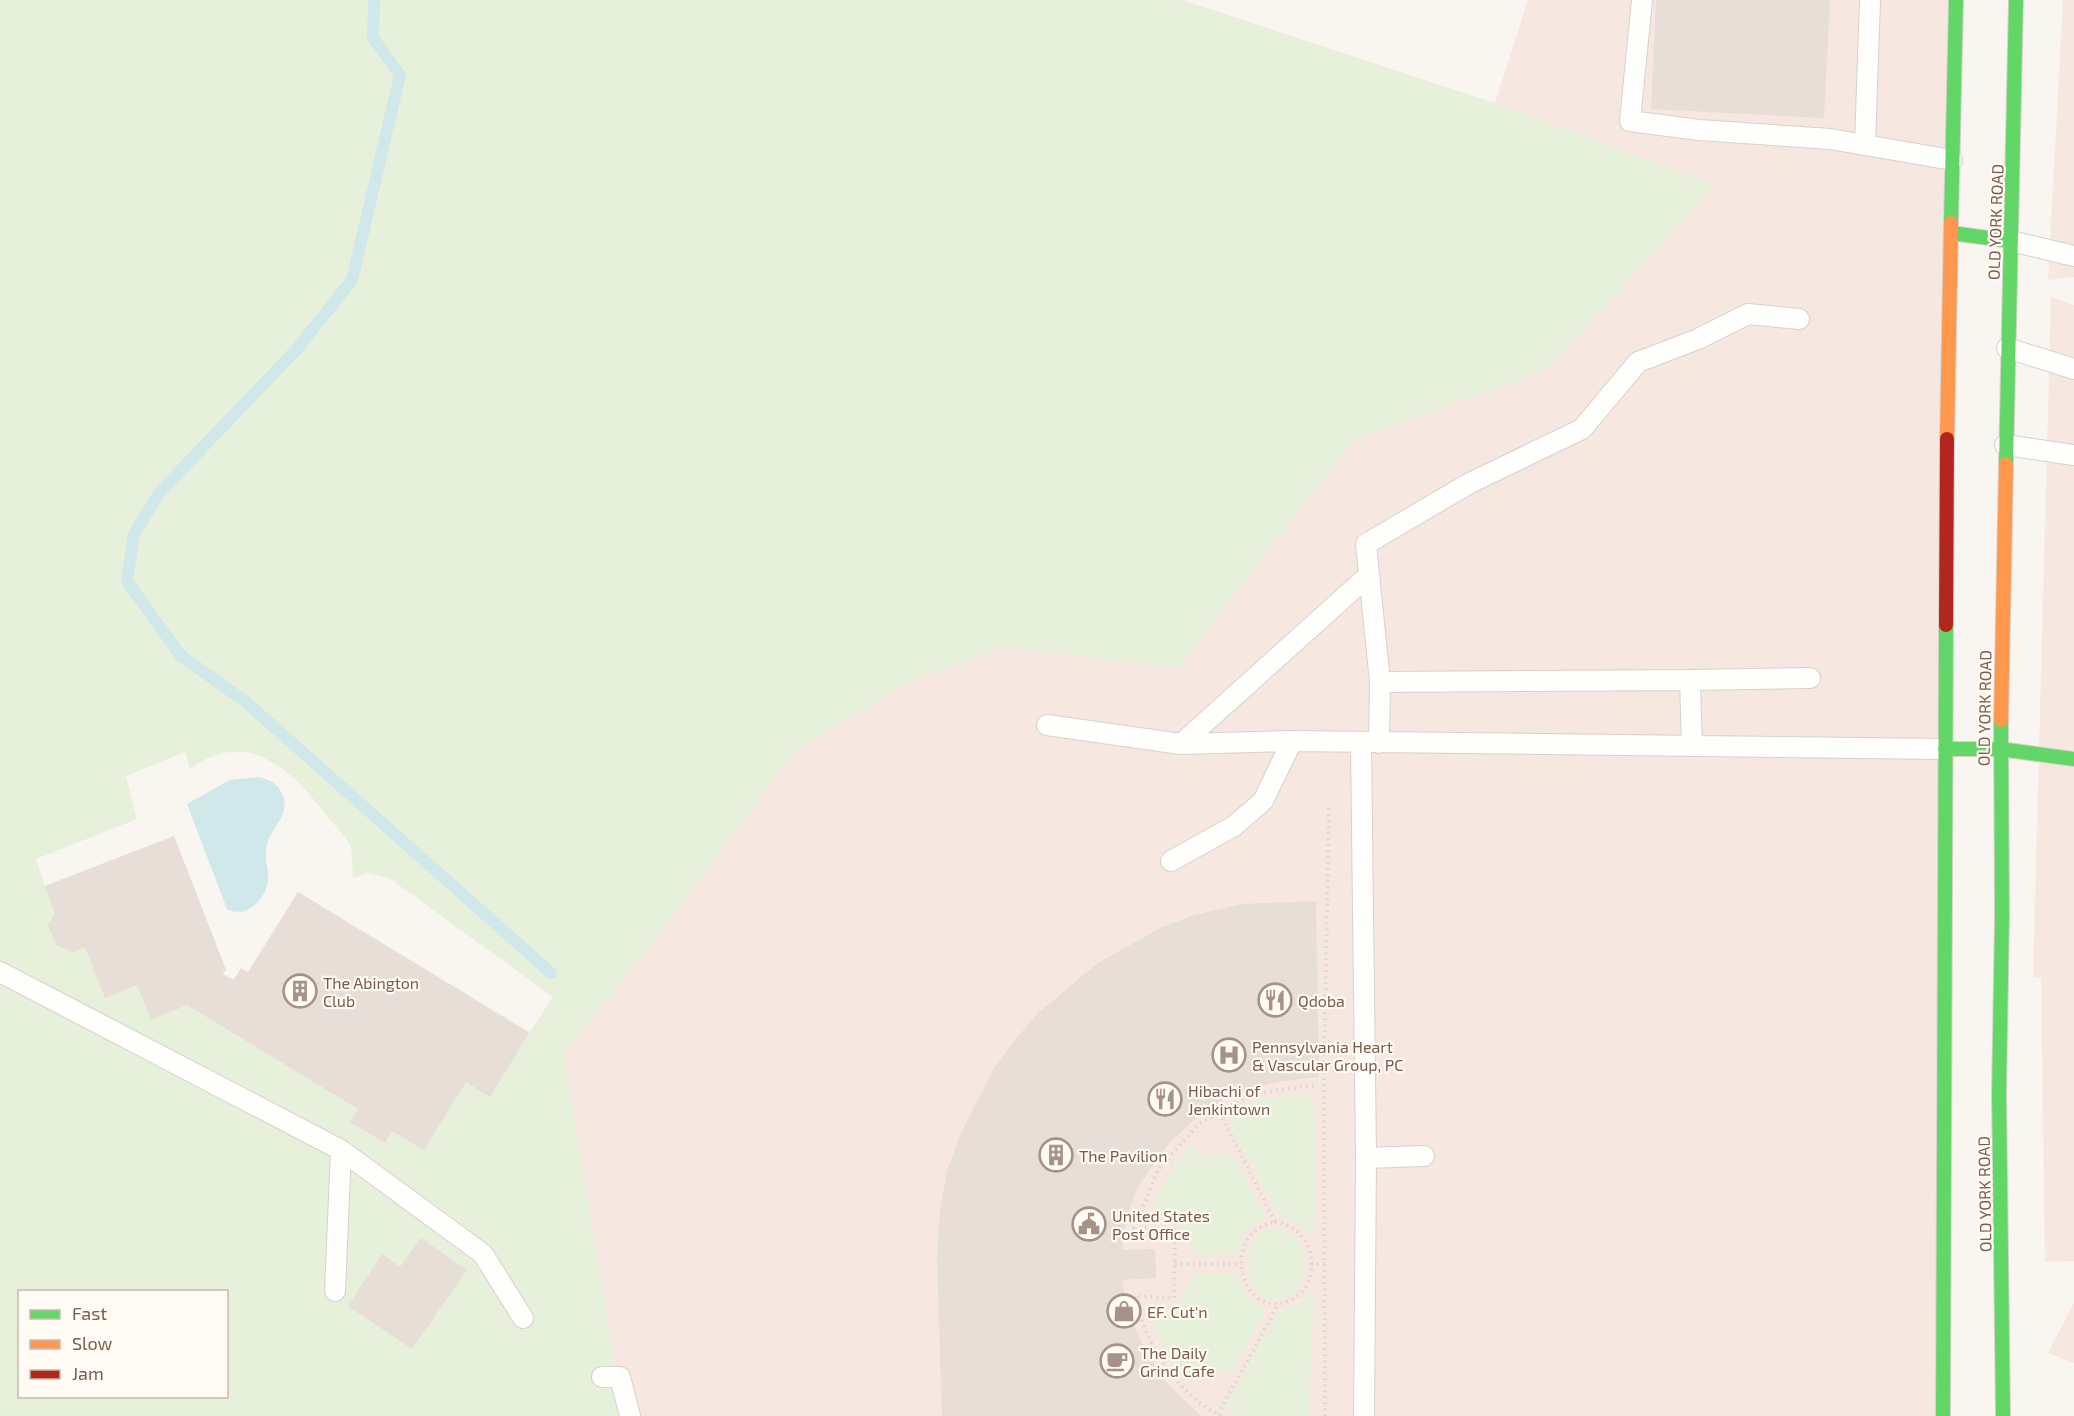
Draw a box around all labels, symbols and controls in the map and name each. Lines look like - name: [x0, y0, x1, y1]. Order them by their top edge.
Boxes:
- street label: OLD YORK ROAD: [1983, 164, 2007, 280]
- street label: OLD YORK ROAD: [1973, 650, 1995, 766]
- building icon: The Abington Club: [282, 973, 318, 1009]
- place label: The Abington Club: [323, 973, 419, 1010]
- restaurant icon: Qdoba: [1257, 982, 1293, 1018]
- place label: Qdoba: [1298, 991, 1345, 1011]
- hospital icon: Pennsylvania Heart & Vascular Group, PC: [1211, 1037, 1247, 1073]
- place label: Pennsylvania Heart & Vascular Group, PC: [1252, 1037, 1403, 1074]
- restaurant icon: Hibachi of Jenkintown: [1147, 1081, 1183, 1117]
- place label: Hibachi of Jenkintown: [1188, 1081, 1270, 1118]
- street label: OLD YORK ROAD: [1973, 1136, 1995, 1252]
- building icon: The Pavilion: [1038, 1137, 1074, 1173]
- place label: The Pavilion: [1079, 1146, 1167, 1165]
- public building icon: United States Post Office: [1071, 1206, 1107, 1242]
- place label: United States Post Office: [1112, 1206, 1210, 1243]
- legend: [18, 1290, 228, 1398]
- shop icon: EF. Cut'n: [1106, 1293, 1142, 1329]
- text: Fast: [72, 1302, 107, 1324]
- place label: EF. Cut'n: [1147, 1302, 1208, 1321]
- text: Slow: [72, 1332, 113, 1354]
- cafe icon: The Daily Grind Cafe: [1099, 1343, 1135, 1379]
- place label: The Daily Grind Cafe: [1140, 1343, 1215, 1380]
- text: Jam: [72, 1362, 104, 1384]

